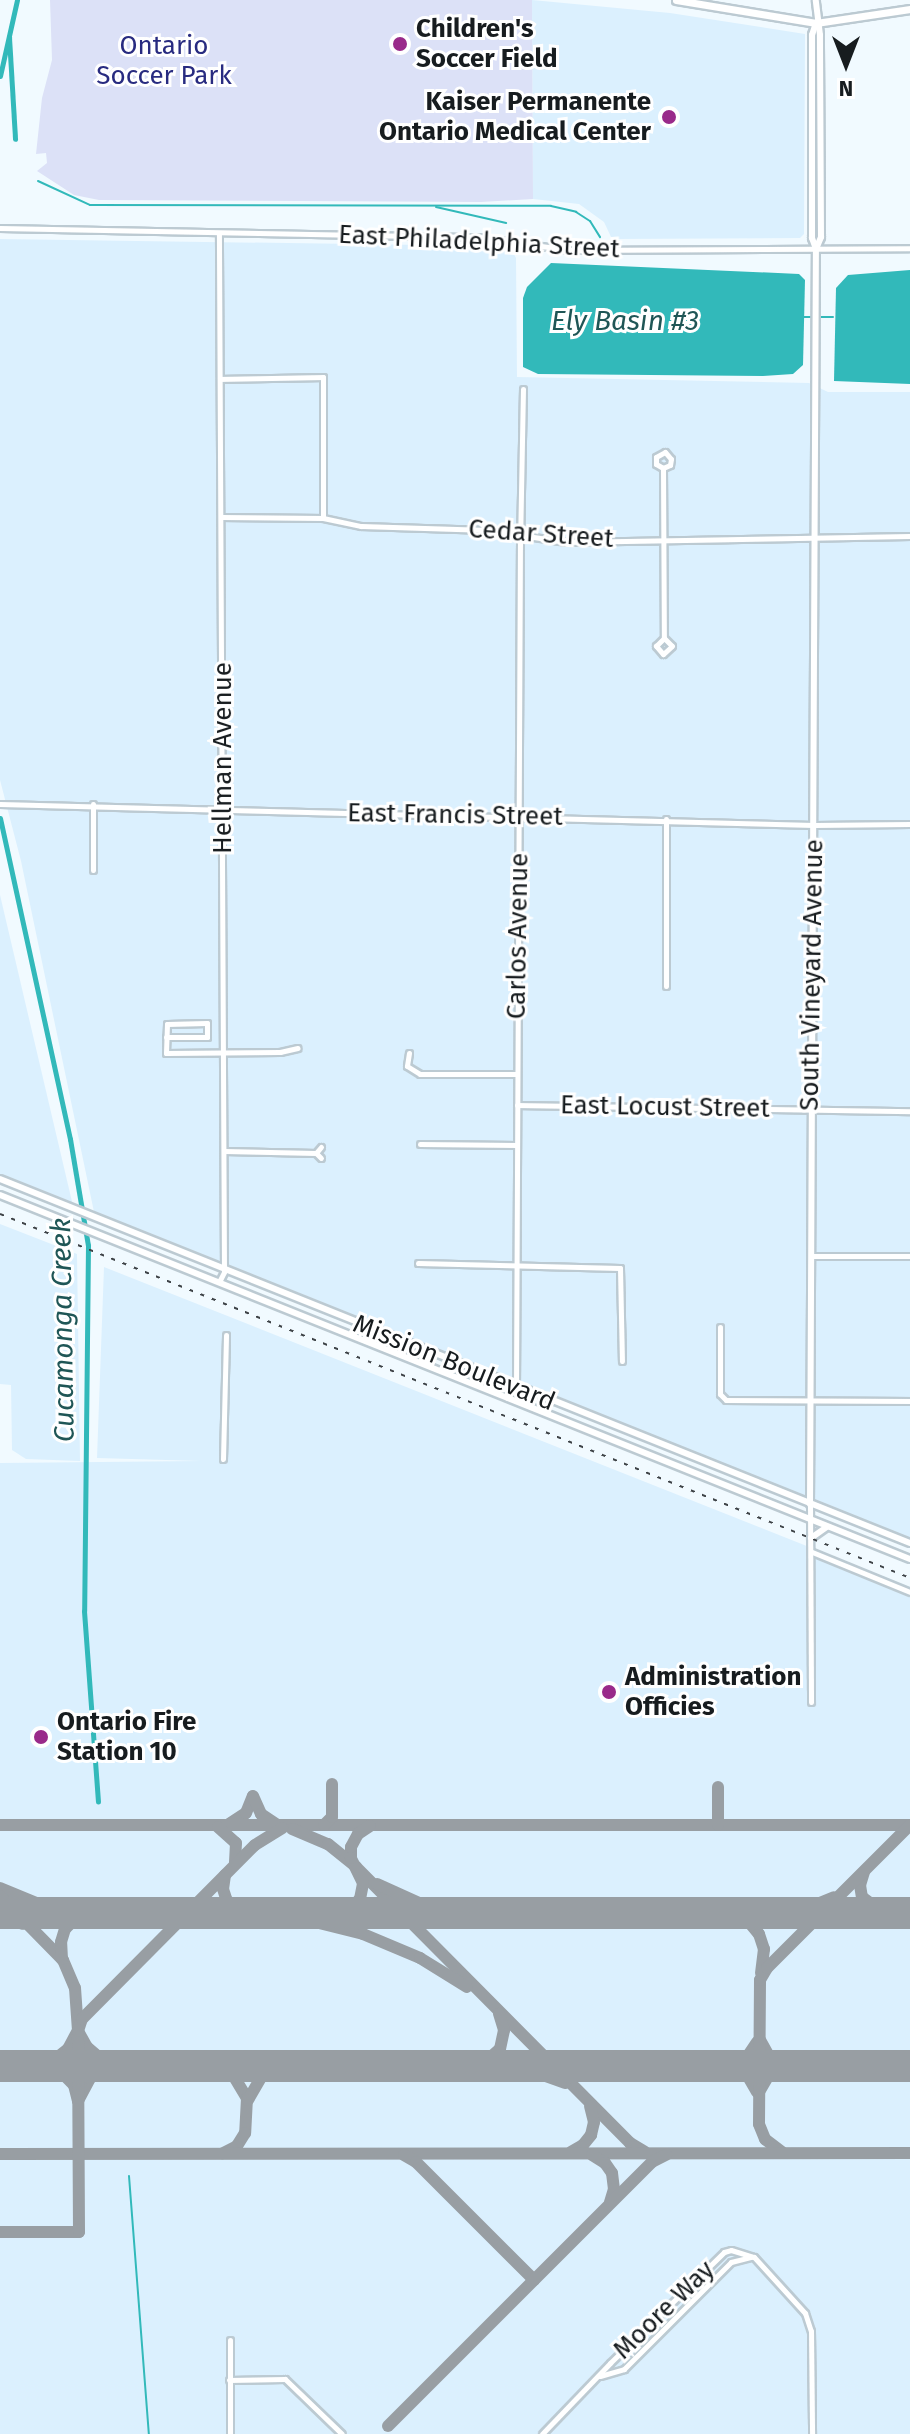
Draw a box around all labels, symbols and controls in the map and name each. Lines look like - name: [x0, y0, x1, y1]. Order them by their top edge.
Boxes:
- place label: Children's Soccer Field: [416, 13, 558, 74]
- north arrow: [806, 24, 886, 104]
- park label: Ontario Soccer Park: [96, 30, 232, 92]
- marker: Children's Soccer Field: [391, 35, 409, 53]
- text: N: [839, 75, 853, 102]
- place label: Kaiser Permanente Ontario Medical Center: [379, 86, 651, 148]
- marker: Kaiser Permanente Ontario Medical Center: [658, 106, 680, 128]
- street label: East Philadelphia Street: [338, 219, 620, 265]
- water label: Ely Basin #3: [551, 304, 699, 338]
- street label: Cedar Street: [467, 513, 615, 555]
- street label: Hellman Avenue: [207, 662, 239, 854]
- street label: East Francis Street: [347, 798, 563, 832]
- street label: South Vineyard Avenue: [794, 839, 830, 1111]
- street label: Carlos Avenue: [501, 853, 535, 1019]
- street label: East Locust Street: [560, 1090, 770, 1124]
- water label: Cucamonga Creek: [44, 1218, 82, 1442]
- street label: Mission Boulevard: [348, 1308, 560, 1418]
- place label: Administration Officies: [625, 1661, 801, 1722]
- marker: Administration Officies: [600, 1683, 618, 1701]
- place label: Ontario Fire Station 10: [57, 1706, 196, 1768]
- marker: Ontario Fire Station 10: [32, 1728, 50, 1746]
- street label: Moore Way: [607, 2254, 721, 2366]

